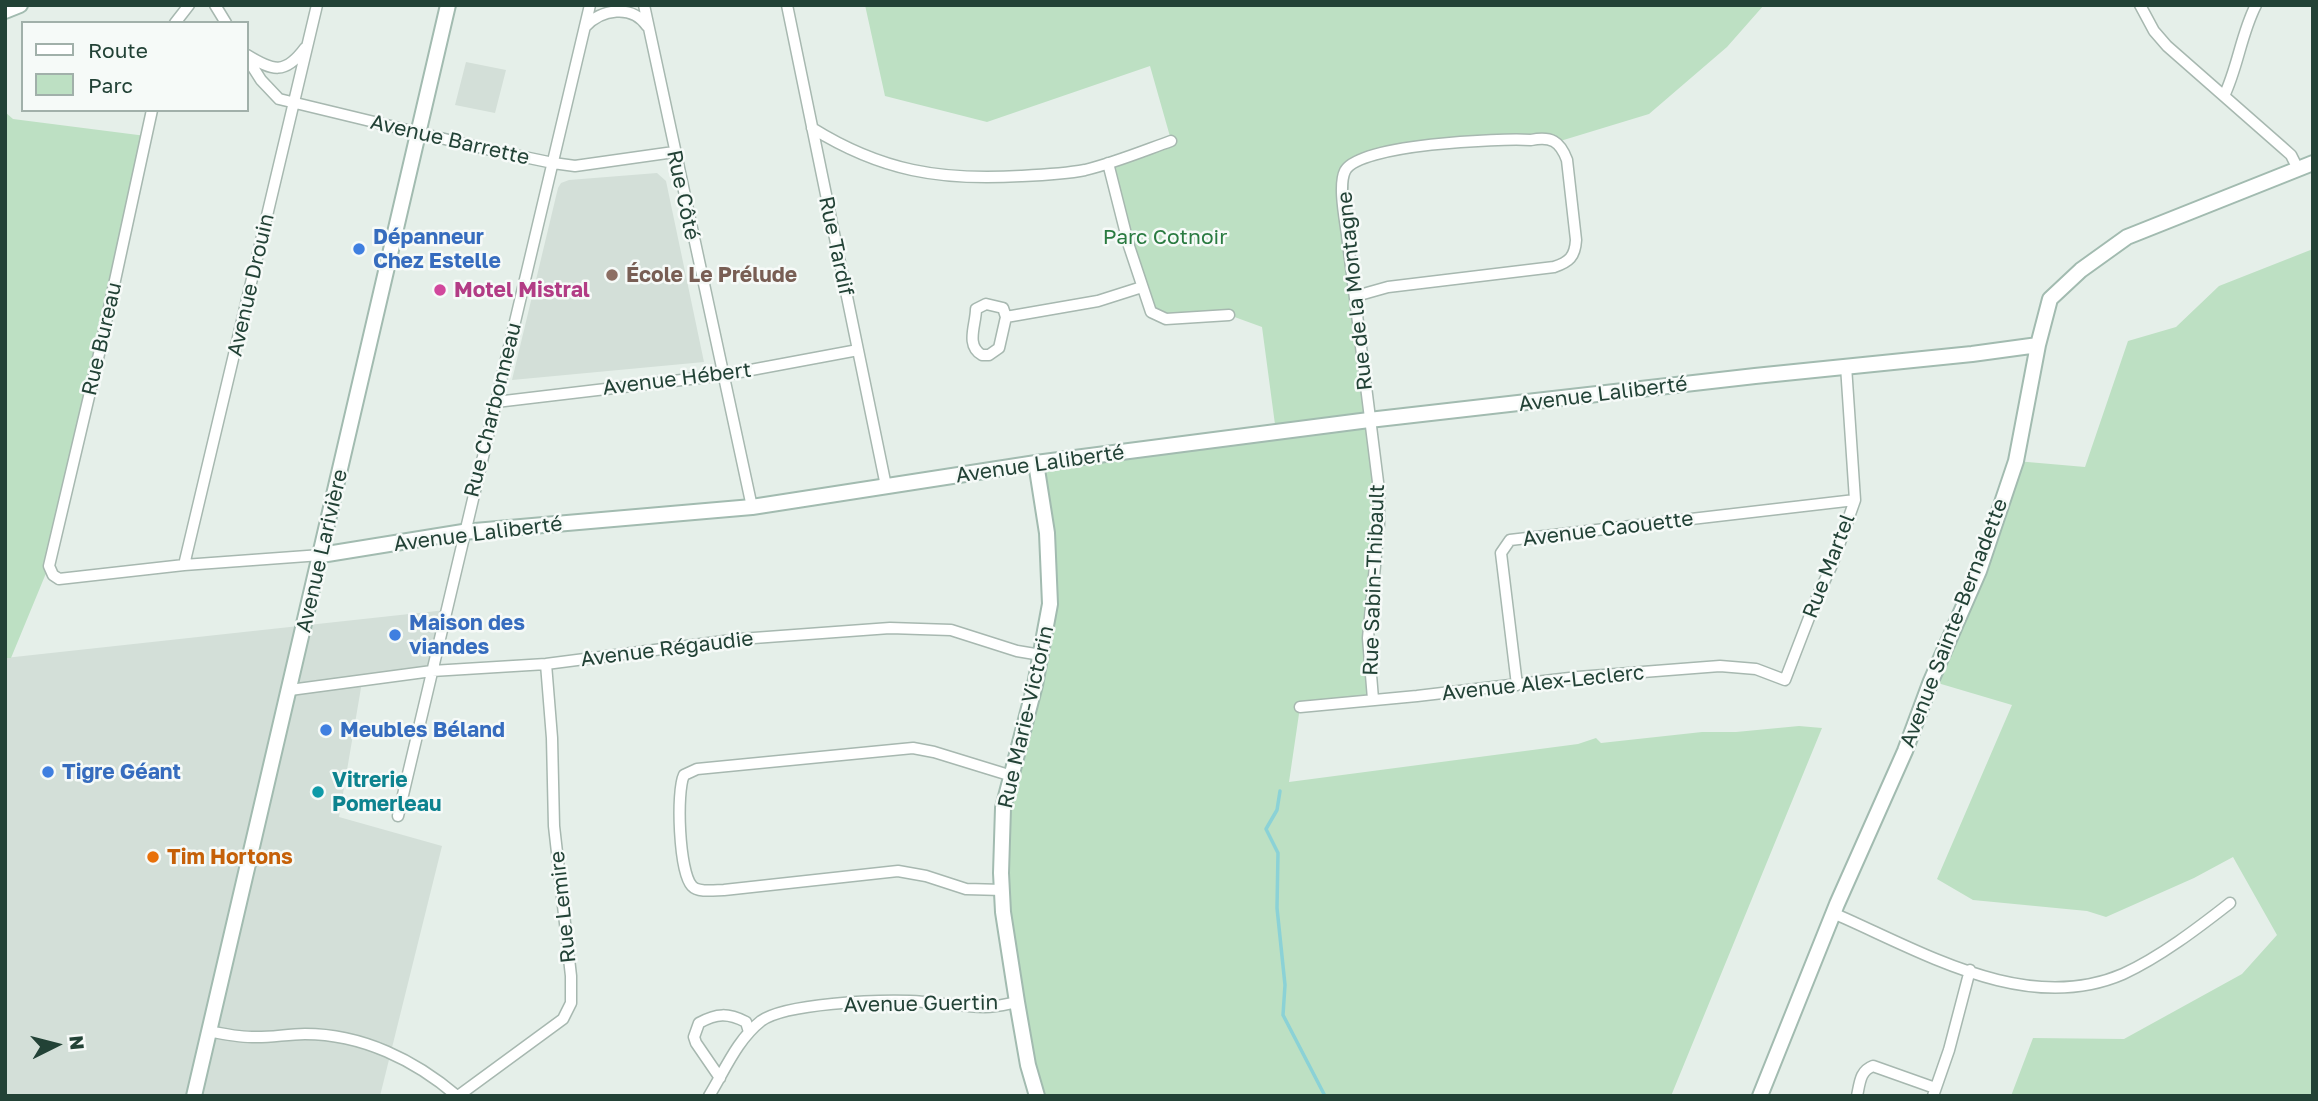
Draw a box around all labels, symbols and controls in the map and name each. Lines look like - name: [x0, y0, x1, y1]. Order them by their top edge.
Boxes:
- legend: [21, 21, 248, 112]
- text: Route: [88, 37, 148, 63]
- text: Parc: [88, 72, 133, 98]
- street label: Avenue Barrette: [368, 109, 532, 171]
- street label: Rue Côté: [661, 148, 705, 242]
- street label: Rue de la Montagne: [1332, 190, 1378, 392]
- street label: Rue Tardif: [813, 194, 859, 298]
- street label: Avenue Drouin: [222, 211, 280, 359]
- place label: Dépanneur Chez Estelle: [373, 224, 501, 274]
- park label: Parc Cotnoir: [1103, 224, 1227, 250]
- marker: Dépanneur Chez Estelle: [351, 241, 367, 257]
- place label: École Le Prélude: [626, 262, 797, 288]
- marker: École Le Prélude: [604, 267, 620, 283]
- place label: Motel Mistral: [454, 277, 590, 303]
- street label: Rue Bureau: [77, 280, 127, 398]
- marker: Motel Mistral: [432, 282, 448, 298]
- street label: Rue Charbonneau: [459, 320, 527, 500]
- street label: Avenue Hébert: [601, 357, 753, 401]
- street label: Avenue Laliberté: [1517, 371, 1689, 417]
- street label: Avenue Laliberté: [954, 440, 1126, 488]
- street label: Avenue Larivière: [291, 467, 353, 635]
- street label: Rue Sabin-Thibault: [1358, 484, 1390, 676]
- street label: Avenue Sainte-Bernadette: [1895, 495, 2013, 751]
- street label: Avenue Caouette: [1521, 506, 1695, 552]
- street label: Rue Martel: [1798, 510, 1860, 622]
- street label: Avenue Laliberté: [392, 511, 564, 557]
- place label: Maison des viandes: [409, 610, 525, 660]
- street label: Rue Marie-Victorin: [993, 623, 1059, 811]
- street label: Avenue Régaudie: [579, 626, 755, 672]
- marker: Maison des viandes: [387, 627, 403, 643]
- street label: Avenue Alex-Leclerc: [1440, 660, 1646, 706]
- place label: Meubles Béland: [340, 717, 505, 743]
- marker: Meubles Béland: [318, 722, 334, 738]
- place label: Tigre Géant: [62, 759, 181, 785]
- marker: Tigre Géant: [40, 764, 56, 780]
- place label: Vitrerie Pomerleau: [332, 767, 441, 817]
- marker: Vitrerie Pomerleau: [310, 784, 326, 800]
- place label: Tim Hortons: [167, 844, 293, 870]
- marker: Tim Hortons: [145, 849, 161, 865]
- street label: Rue Lemire: [545, 850, 581, 964]
- street label: Avenue Guertin: [843, 990, 999, 1018]
- north arrow: [21, 1010, 91, 1080]
- text: N: [65, 1034, 90, 1051]

